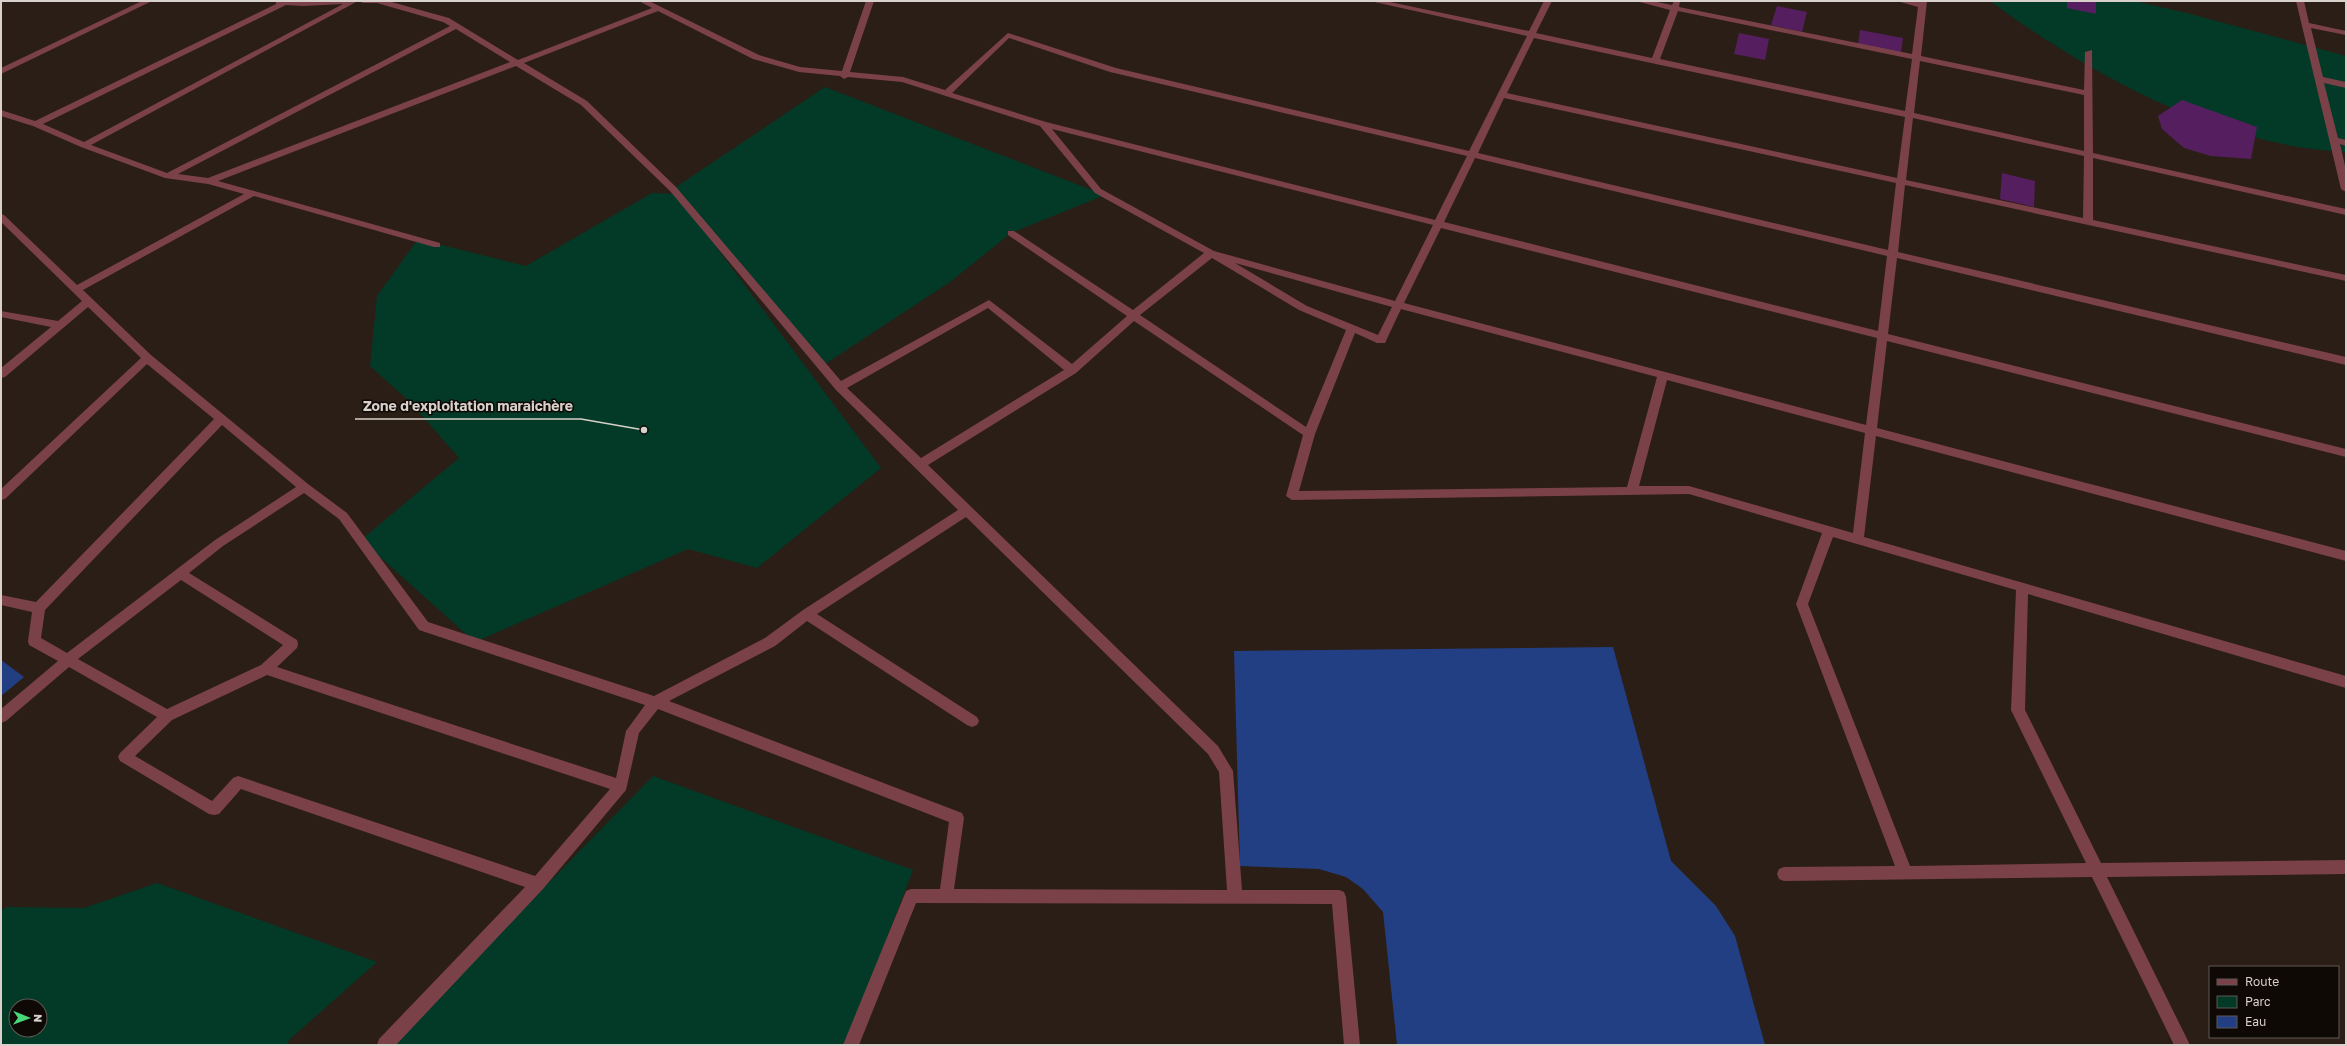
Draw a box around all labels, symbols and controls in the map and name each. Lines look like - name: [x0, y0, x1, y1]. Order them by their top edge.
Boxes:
- callout: Zone d'exploitation maraichère: [355, 393, 581, 419]
- text: Zone d'exploitation maraichère: [363, 397, 573, 414]
- legend: [2209, 966, 2339, 1038]
- text: Route: [2245, 974, 2279, 989]
- text: Parc: [2245, 994, 2271, 1009]
- north arrow: [8, 998, 48, 1038]
- text: N: [32, 1014, 45, 1022]
- text: Eau: [2245, 1014, 2266, 1029]

